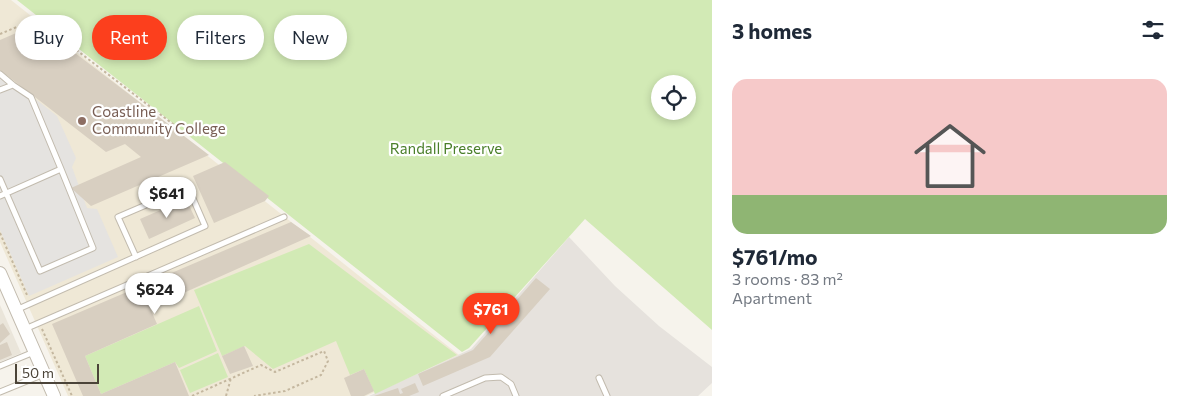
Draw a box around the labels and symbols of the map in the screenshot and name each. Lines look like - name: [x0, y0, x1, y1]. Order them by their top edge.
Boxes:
- place label: Coastline Community College: [92, 102, 226, 137]
- marker: Coastline Community College: [76, 115, 88, 127]
- park label: Randall Preserve: [390, 139, 502, 157]
- pin: $641: [137, 176, 197, 219]
- pin: $624: [125, 272, 185, 315]
- pin: $761: [461, 292, 521, 335]
- scale bar: [15, 361, 99, 384]

